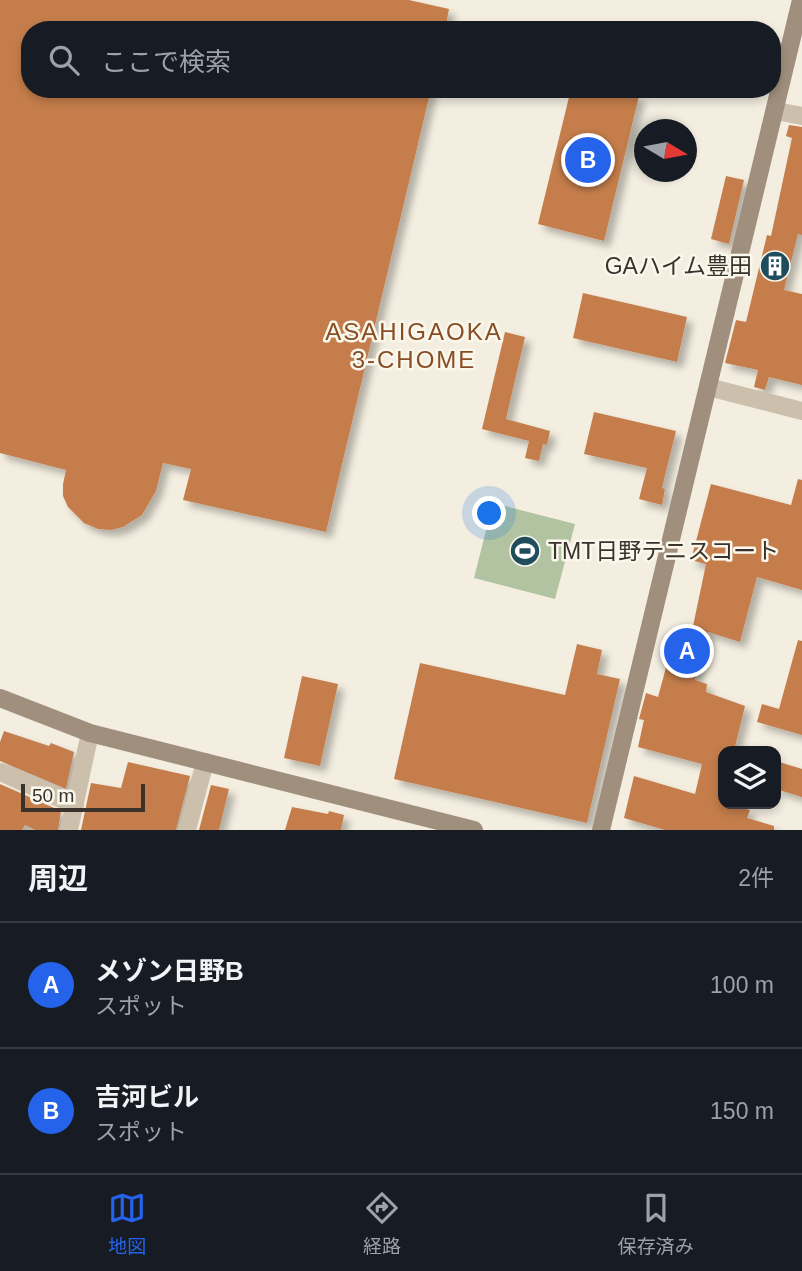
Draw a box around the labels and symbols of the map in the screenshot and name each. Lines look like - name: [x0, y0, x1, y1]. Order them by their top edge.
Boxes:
- north arrow: [634, 119, 697, 182]
- pin: B: [565, 134, 611, 186]
- building icon: GAハイム豊田: [758, 249, 792, 283]
- place label: GAハイム豊田: [605, 253, 752, 279]
- district label: ASAHIGAOKA 3-CHOME: [325, 318, 503, 373]
- your location: [472, 496, 506, 530]
- sports icon: TMT日野テニスコート: [508, 534, 542, 568]
- place label: TMT日野テニスコート: [548, 538, 779, 564]
- pin: A: [664, 625, 710, 677]
- scale bar: [21, 781, 145, 813]

